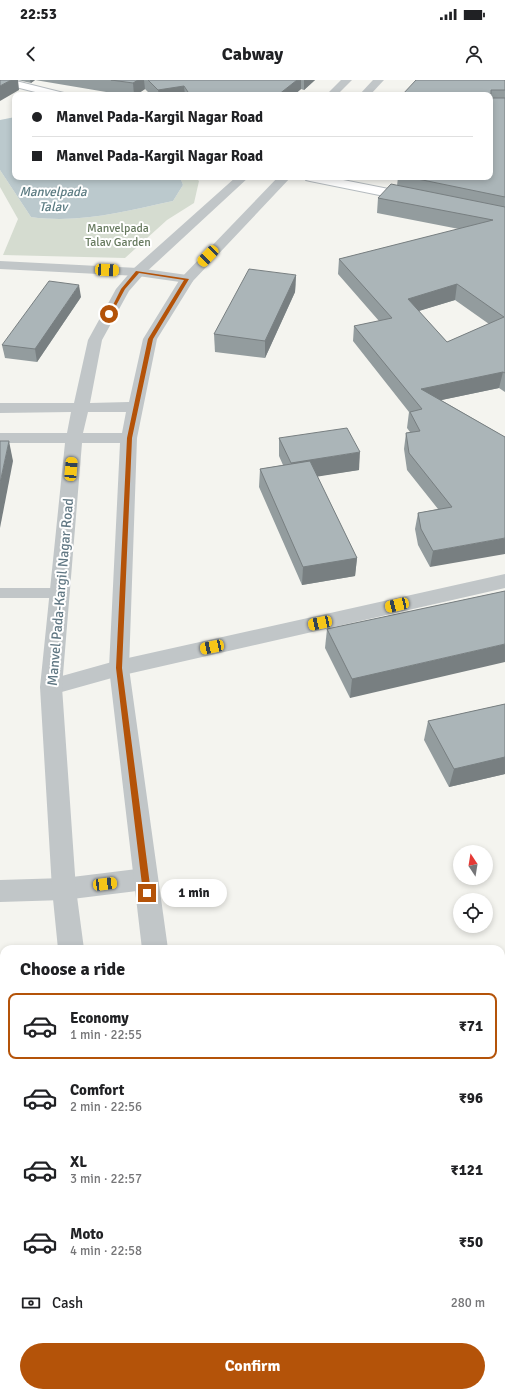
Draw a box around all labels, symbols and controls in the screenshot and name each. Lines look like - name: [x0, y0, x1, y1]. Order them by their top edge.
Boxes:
- text: 22:53: [20, 5, 57, 23]
- icon: back: [20, 43, 42, 65]
- text: Cabway: [222, 43, 283, 65]
- icon: person: [463, 43, 485, 65]
- text: Manvel Pada-Kargil Nagar Road: [56, 108, 263, 126]
- text: Manvel Pada-Kargil Nagar Road: [56, 147, 263, 165]
- water label: Manvelpada Talav: [20, 184, 87, 215]
- park label: Manvelpada Talav Garden: [85, 221, 151, 250]
- car: [195, 243, 221, 269]
- car: [95, 263, 119, 277]
- route start: [100, 305, 118, 323]
- car: [64, 457, 78, 481]
- street label: Manvel Pada-Kargil Nagar Road: [44, 497, 77, 687]
- car: [384, 596, 410, 614]
- car: [307, 615, 333, 631]
- car: [199, 639, 225, 655]
- north arrow: [453, 845, 493, 885]
- map controls: [453, 845, 493, 933]
- car: [92, 877, 118, 891]
- callout: 1 min: [161, 879, 227, 907]
- route end: [138, 884, 156, 902]
- text: 1 min: [178, 885, 210, 901]
- button: locate: [453, 893, 493, 933]
- text: Choose a ride: [20, 958, 125, 980]
- icon: car: [22, 1008, 58, 1044]
- text: Economy: [70, 1009, 129, 1027]
- text: ₹71: [459, 1017, 483, 1035]
- text: 1 min · 22:55: [70, 1027, 142, 1043]
- icon: car: [22, 1080, 58, 1116]
- text: Comfort: [70, 1081, 124, 1099]
- text: ₹96: [459, 1089, 483, 1107]
- text: 2 min · 22:56: [70, 1099, 142, 1115]
- icon: car: [22, 1152, 58, 1188]
- text: XL: [70, 1153, 87, 1171]
- text: ₹121: [451, 1161, 483, 1179]
- text: 3 min · 22:57: [70, 1171, 142, 1187]
- icon: car: [22, 1224, 58, 1260]
- text: Moto: [70, 1225, 104, 1243]
- text: ₹50: [459, 1233, 483, 1251]
- text: 4 min · 22:58: [70, 1243, 142, 1259]
- icon: cash: [20, 1292, 42, 1314]
- text: Cash: [52, 1294, 83, 1312]
- text: 280 m: [451, 1295, 485, 1311]
- button: Confirm: [20, 1343, 485, 1389]

